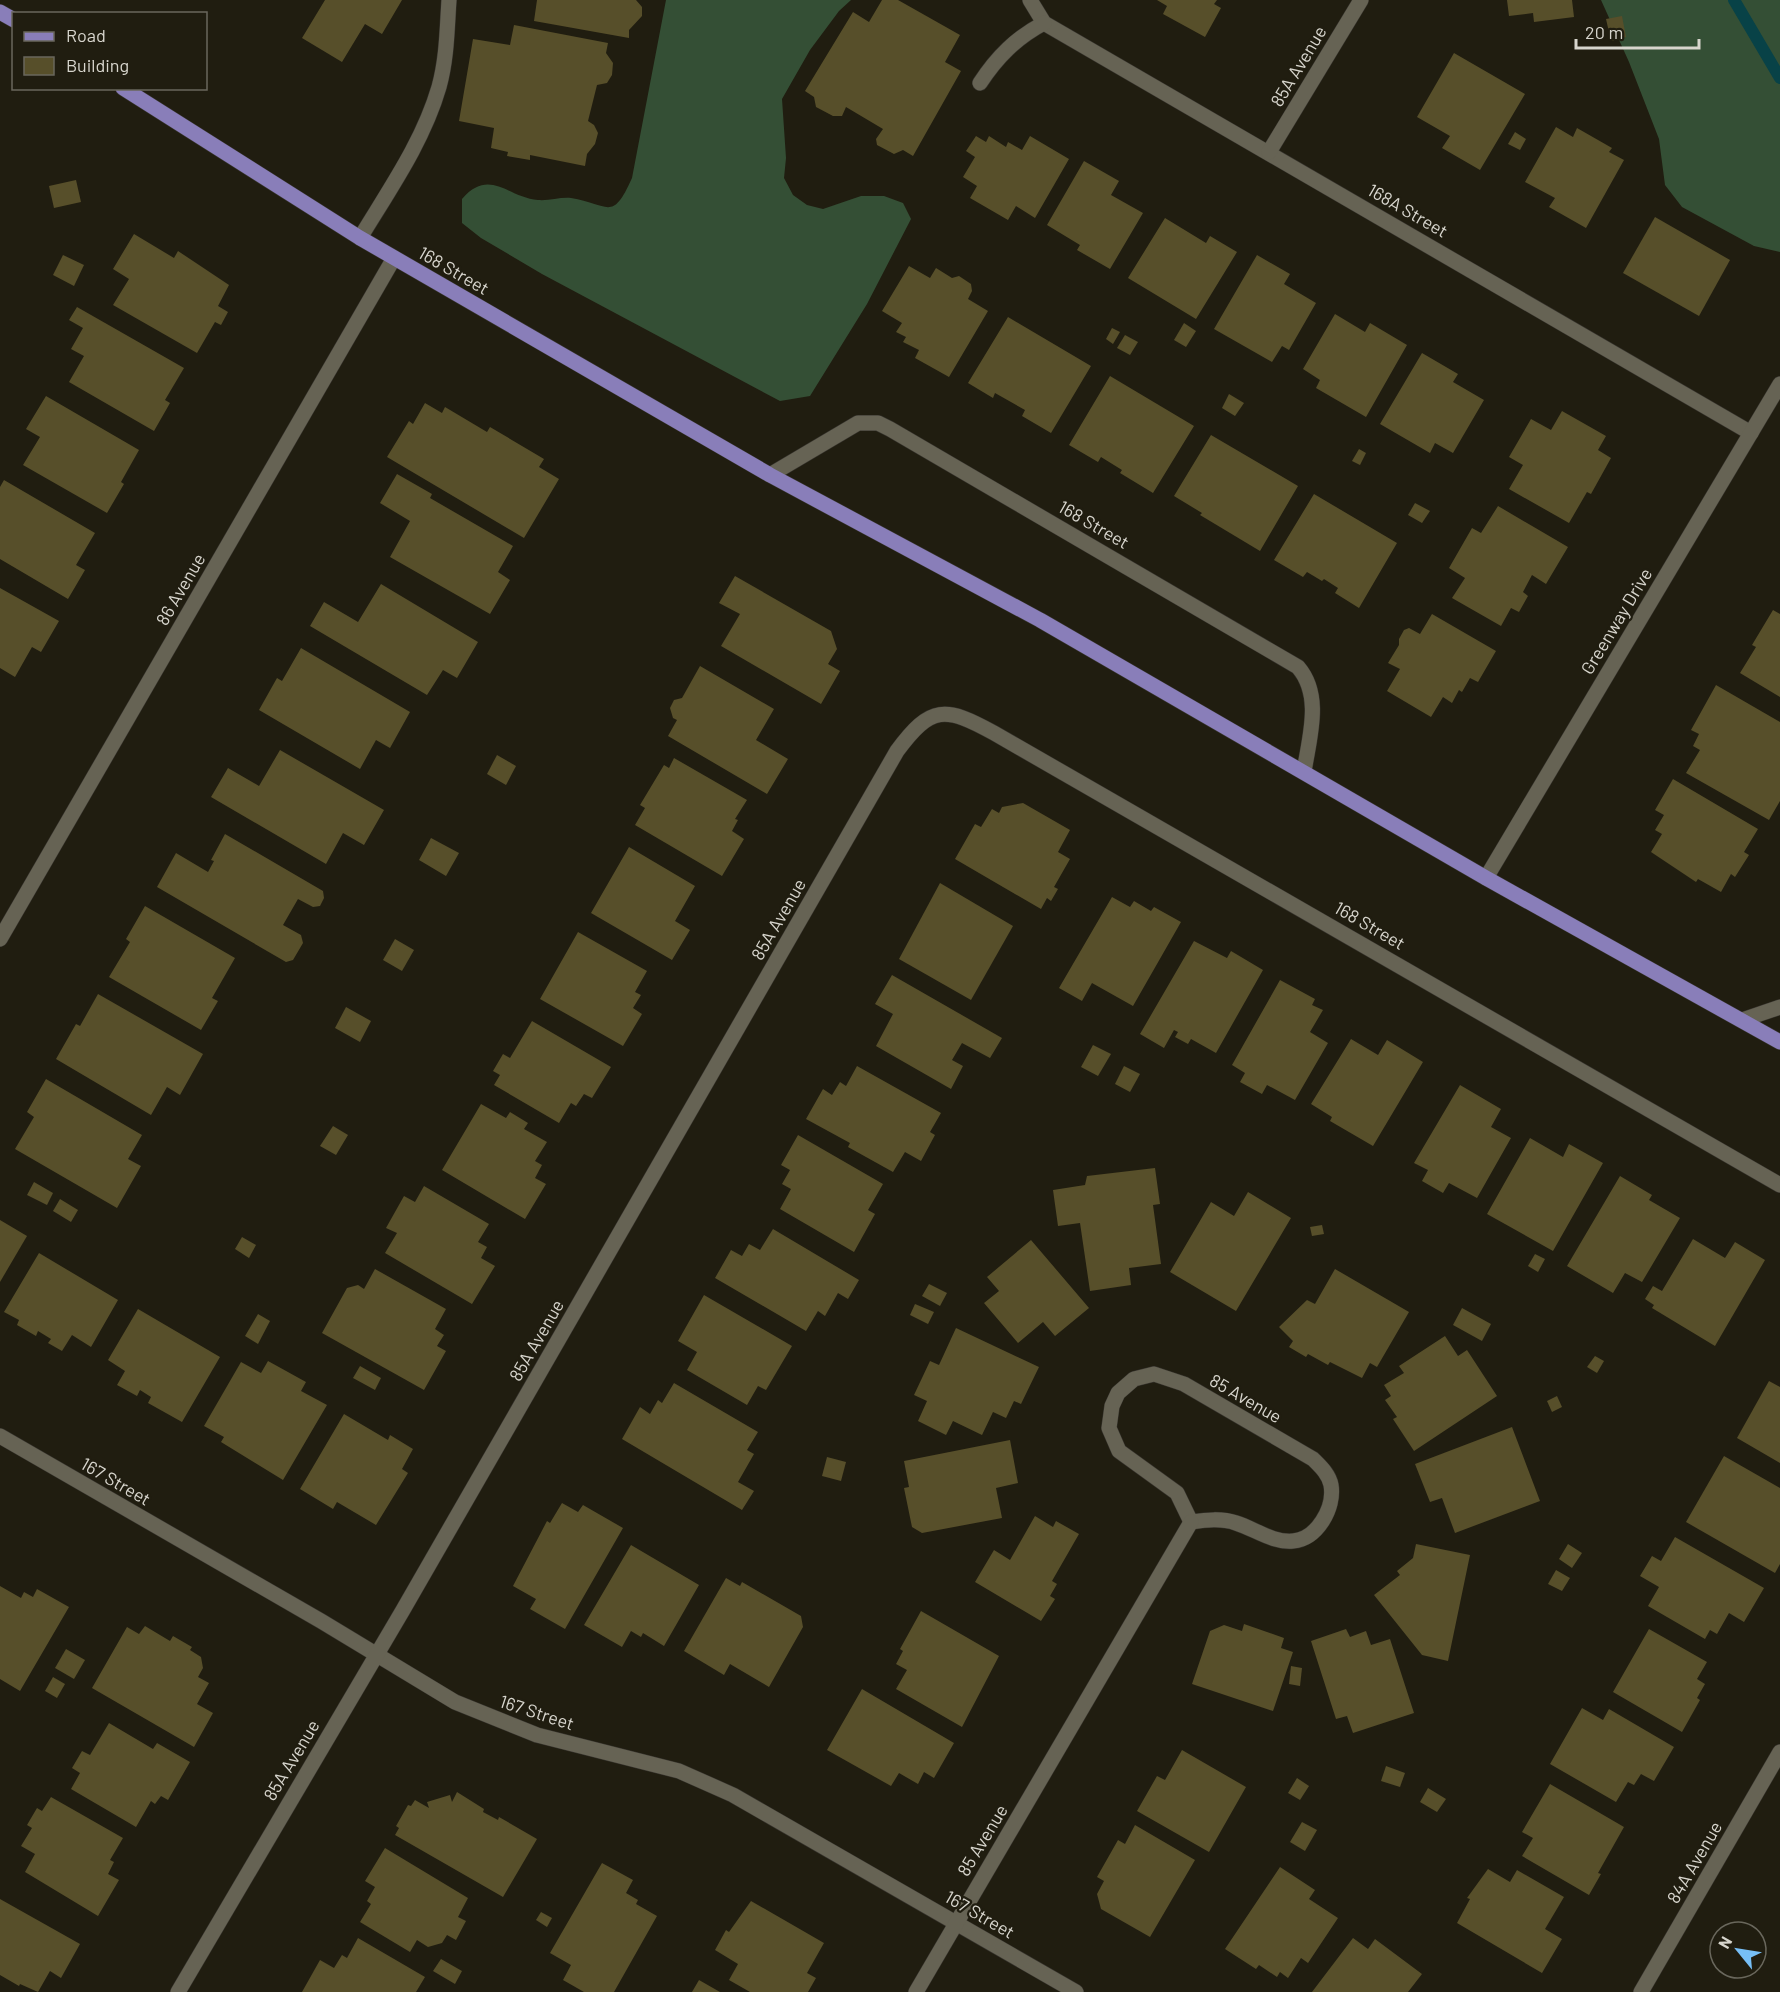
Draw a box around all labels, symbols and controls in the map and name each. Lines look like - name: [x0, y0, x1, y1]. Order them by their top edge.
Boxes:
- legend: [12, 12, 207, 90]
- scale bar: [1576, 12, 1699, 50]
- text: 20 m: [1585, 21, 1623, 43]
- street label: 85A Avenue: [1265, 22, 1331, 110]
- text: Road: [66, 24, 106, 46]
- text: Building: [66, 54, 129, 76]
- street label: 168A Street: [1364, 178, 1452, 242]
- street label: 168 Street: [415, 241, 493, 299]
- street label: 168 Street: [1055, 495, 1133, 553]
- street label: 86 Avenue: [151, 549, 209, 629]
- street label: Greenway Drive: [1576, 564, 1656, 678]
- street label: 85A Avenue: [746, 874, 810, 964]
- street label: 168 Street: [1331, 896, 1409, 954]
- street label: 85A Avenue: [504, 1295, 568, 1385]
- street label: 85 Avenue: [1206, 1369, 1286, 1427]
- street label: 167 Street: [77, 1452, 155, 1510]
- street label: 167 Street: [497, 1690, 577, 1734]
- street label: 85A Avenue: [258, 1716, 324, 1804]
- street label: 85 Avenue: [952, 1800, 1012, 1880]
- street label: 84A Avenue: [1662, 1817, 1726, 1907]
- street label: 167 Street: [941, 1885, 1019, 1943]
- north arrow: [1708, 1920, 1768, 1980]
- text: N: [1714, 1933, 1735, 1952]

